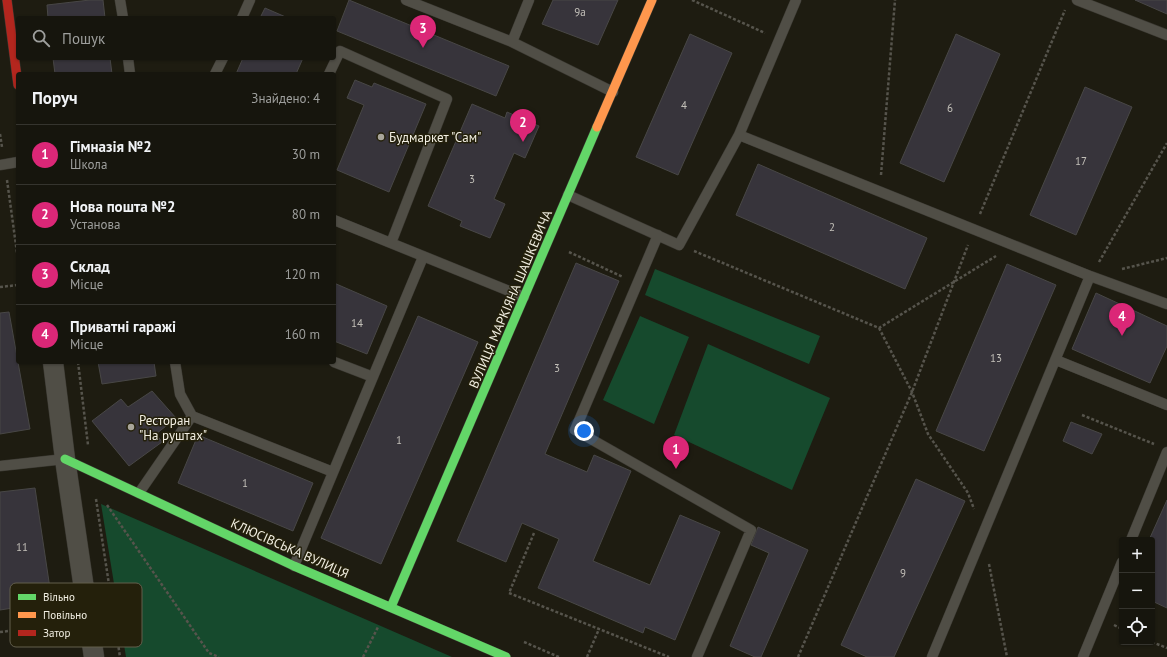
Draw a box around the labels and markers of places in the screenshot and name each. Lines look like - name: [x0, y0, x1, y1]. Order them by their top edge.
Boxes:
- pin: 3: [410, 15, 436, 48]
- pin: 2: [510, 109, 536, 142]
- place label: Будмаркет "Сам": [389, 129, 481, 146]
- marker: Будмаркет "Сам": [376, 132, 386, 142]
- pin: 4: [1109, 303, 1135, 336]
- place label: Ресторан "На руштах": [139, 412, 207, 444]
- marker: Ресторан "На руштах": [126, 422, 136, 432]
- pin: 1: [663, 436, 689, 469]

